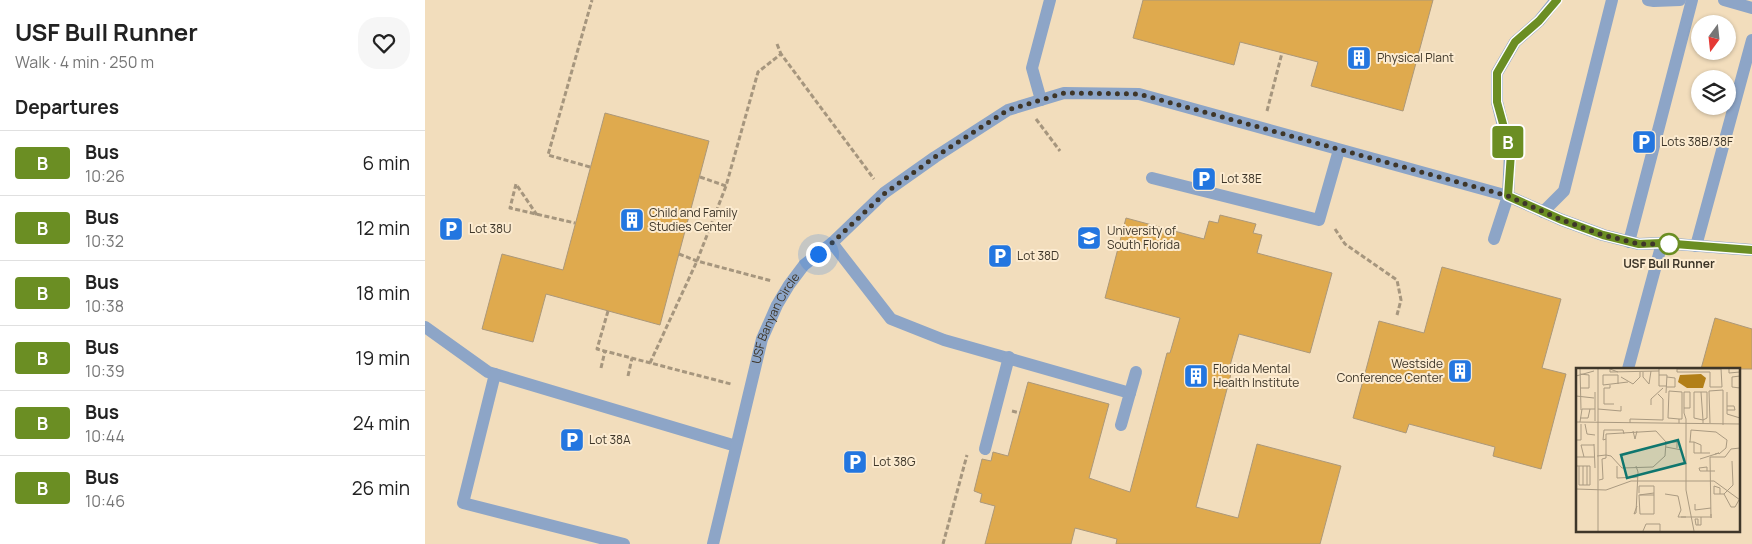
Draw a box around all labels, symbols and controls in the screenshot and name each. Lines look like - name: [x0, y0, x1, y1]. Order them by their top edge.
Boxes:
- text: USF Bull Runner: [15, 15, 198, 48]
- north arrow: [1691, 15, 1736, 60]
- map controls: [1691, 15, 1736, 115]
- button: heart: [358, 17, 410, 69]
- building icon: Physical Plant: [1346, 45, 1372, 71]
- place label: Physical Plant: [1377, 49, 1454, 66]
- text: Walk · 4 min · 250 m: [15, 51, 154, 73]
- button: layers: [1691, 70, 1736, 115]
- text: Departures: [15, 94, 119, 120]
- line badge: B: [1492, 126, 1524, 158]
- parking icon: Lots 38B/38F: [1631, 129, 1657, 155]
- text: B: [1502, 130, 1514, 154]
- place label: Lots 38B/38F: [1661, 133, 1733, 150]
- text: Bus: [85, 139, 119, 165]
- text: 6 min: [363, 150, 410, 176]
- text: B: [37, 151, 48, 175]
- text: 10:26: [85, 165, 125, 187]
- parking icon: Lot 38E: [1191, 166, 1217, 192]
- place label: Lot 38E: [1221, 170, 1262, 187]
- text: Bus: [85, 204, 119, 230]
- place label: Child and Family Studies Center: [649, 204, 738, 235]
- building icon: Child and Family Studies Center: [619, 207, 645, 233]
- text: 12 min: [356, 215, 410, 241]
- text: B: [37, 216, 48, 240]
- parking icon: Lot 38U: [438, 216, 464, 242]
- place label: Lot 38U: [469, 220, 511, 237]
- place label: University of South Florida: [1107, 222, 1180, 253]
- school or university icon: University of South Florida: [1076, 225, 1102, 251]
- text: 10:32: [85, 230, 124, 252]
- marker: USF Bull Runner: [1658, 233, 1680, 255]
- your location: [806, 242, 831, 267]
- parking icon: Lot 38D: [987, 243, 1013, 269]
- place label: Lot 38D: [1017, 247, 1059, 264]
- place label: USF Bull Runner: [1623, 255, 1715, 272]
- text: Bus: [85, 269, 119, 295]
- street label: USF Banyan Circle: [747, 269, 803, 365]
- text: 18 min: [356, 280, 410, 306]
- text: B: [37, 281, 48, 305]
- text: 10:38: [85, 295, 124, 317]
- text: Bus: [85, 334, 119, 360]
- text: 19 min: [355, 345, 410, 371]
- text: B: [37, 346, 48, 370]
- place label: Westside Conference Center: [1337, 355, 1444, 386]
- building icon: Westside Conference Center: [1447, 358, 1473, 384]
- text: 10:39: [85, 360, 125, 382]
- place label: Florida Mental Health Institute: [1213, 360, 1299, 391]
- building icon: Florida Mental Health Institute: [1183, 363, 1209, 389]
- inset map: [1576, 368, 1739, 532]
- text: Bus: [85, 399, 119, 425]
- text: 24 min: [353, 410, 410, 436]
- text: B: [37, 411, 48, 435]
- text: 10:44: [85, 425, 125, 447]
- parking icon: Lot 38A: [559, 427, 585, 453]
- place label: Lot 38A: [589, 431, 631, 448]
- parking icon: Lot 38G: [842, 449, 868, 475]
- place label: Lot 38G: [873, 453, 916, 470]
- text: Bus: [85, 464, 119, 490]
- text: 26 min: [352, 475, 410, 501]
- text: B: [37, 476, 48, 500]
- text: 10:46: [85, 490, 125, 512]

